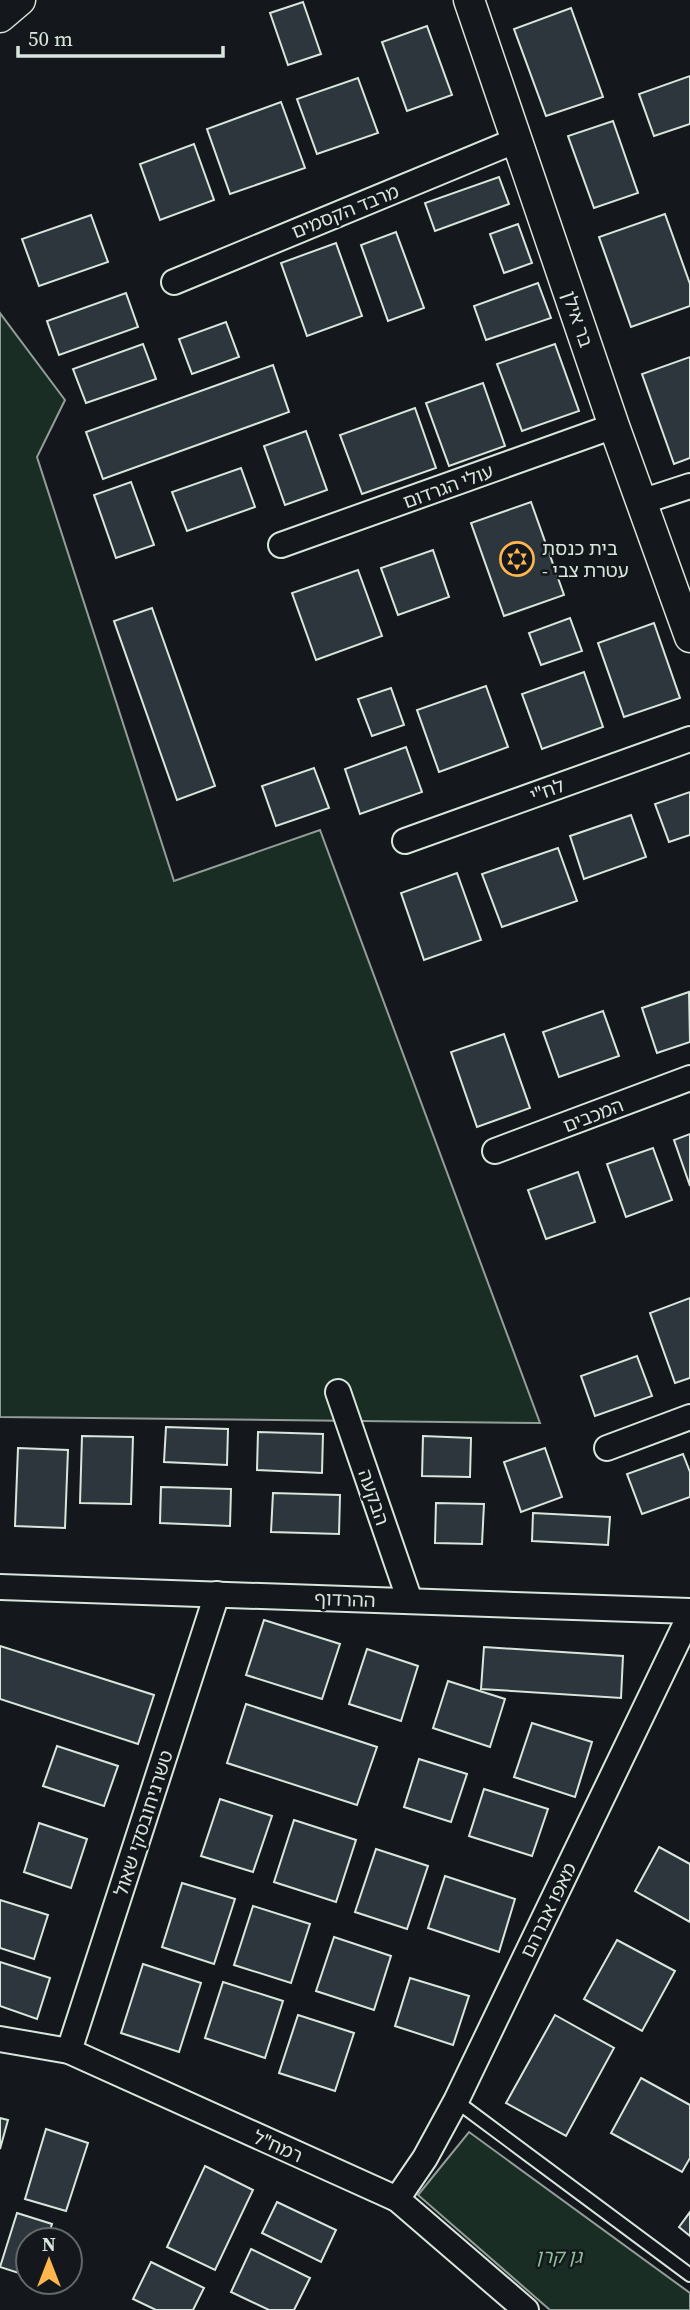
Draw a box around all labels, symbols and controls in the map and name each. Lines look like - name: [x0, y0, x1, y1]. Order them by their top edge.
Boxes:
- scale bar: [18, 14, 222, 58]
- text: 50 m: [28, 24, 73, 53]
- street label: מרבד הקסמים: [287, 178, 403, 244]
- street label: בר אילן: [556, 287, 600, 351]
- street label: עולי הגרדום: [399, 458, 497, 514]
- place label: בית כנסת - עטרת צבי: [542, 535, 629, 583]
- synagogue icon: בית כנסת - עטרת צבי: [498, 540, 536, 578]
- street label: לח"י: [526, 772, 568, 808]
- street label: המכבים: [559, 1092, 627, 1138]
- street label: הבקעה: [352, 1465, 396, 1529]
- street label: ההרדוף: [314, 1585, 376, 1613]
- street label: טשרניחובסקי שאול: [107, 1747, 179, 1899]
- street label: מאפו אברהם: [514, 1858, 582, 1962]
- street label: רמח"ל: [249, 2124, 307, 2168]
- north arrow: [14, 2226, 84, 2296]
- text: N: [42, 2231, 56, 2257]
- park label: גן קרן: [536, 2243, 584, 2269]

